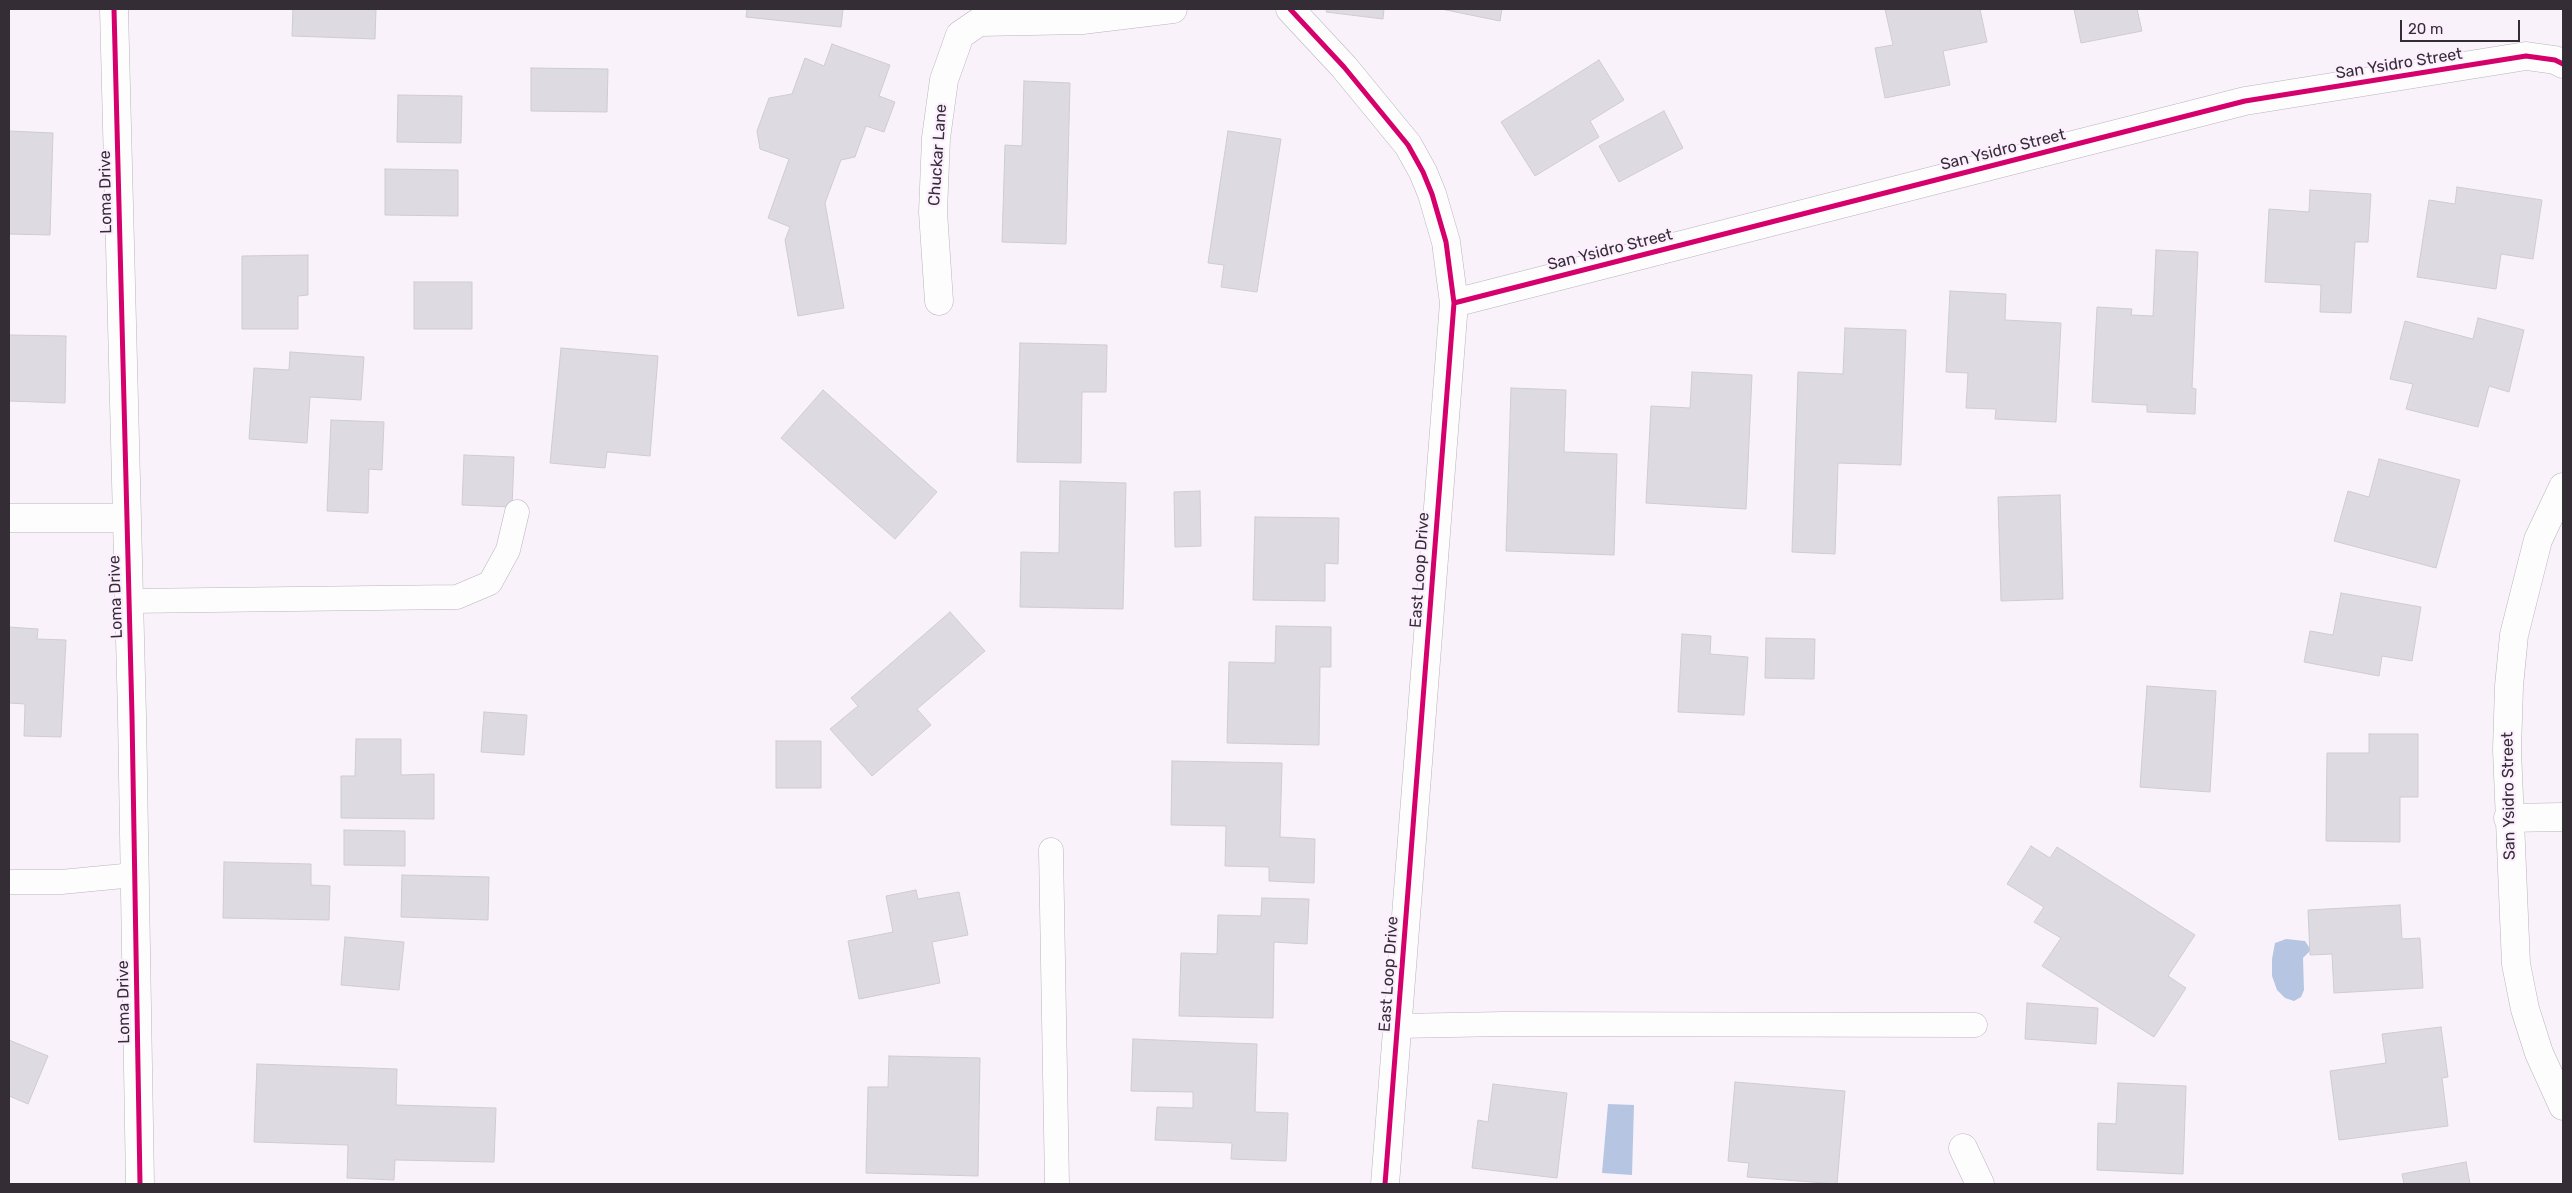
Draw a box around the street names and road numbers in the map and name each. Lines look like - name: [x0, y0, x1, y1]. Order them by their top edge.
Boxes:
- street label: San Ysidro Street: [2334, 44, 2464, 84]
- street label: Chuckar Lane: [925, 103, 951, 207]
- street label: San Ysidro Street: [1938, 125, 2068, 175]
- street label: Loma Drive: [96, 150, 116, 234]
- street label: San Ysidro Street: [1545, 225, 1675, 275]
- street label: East Loop Drive: [1406, 511, 1434, 629]
- street label: Loma Drive: [105, 555, 127, 639]
- street label: San Ysidro Street: [2498, 732, 2520, 860]
- street label: East Loop Drive: [1375, 915, 1403, 1033]
- street label: Loma Drive: [114, 960, 134, 1044]

